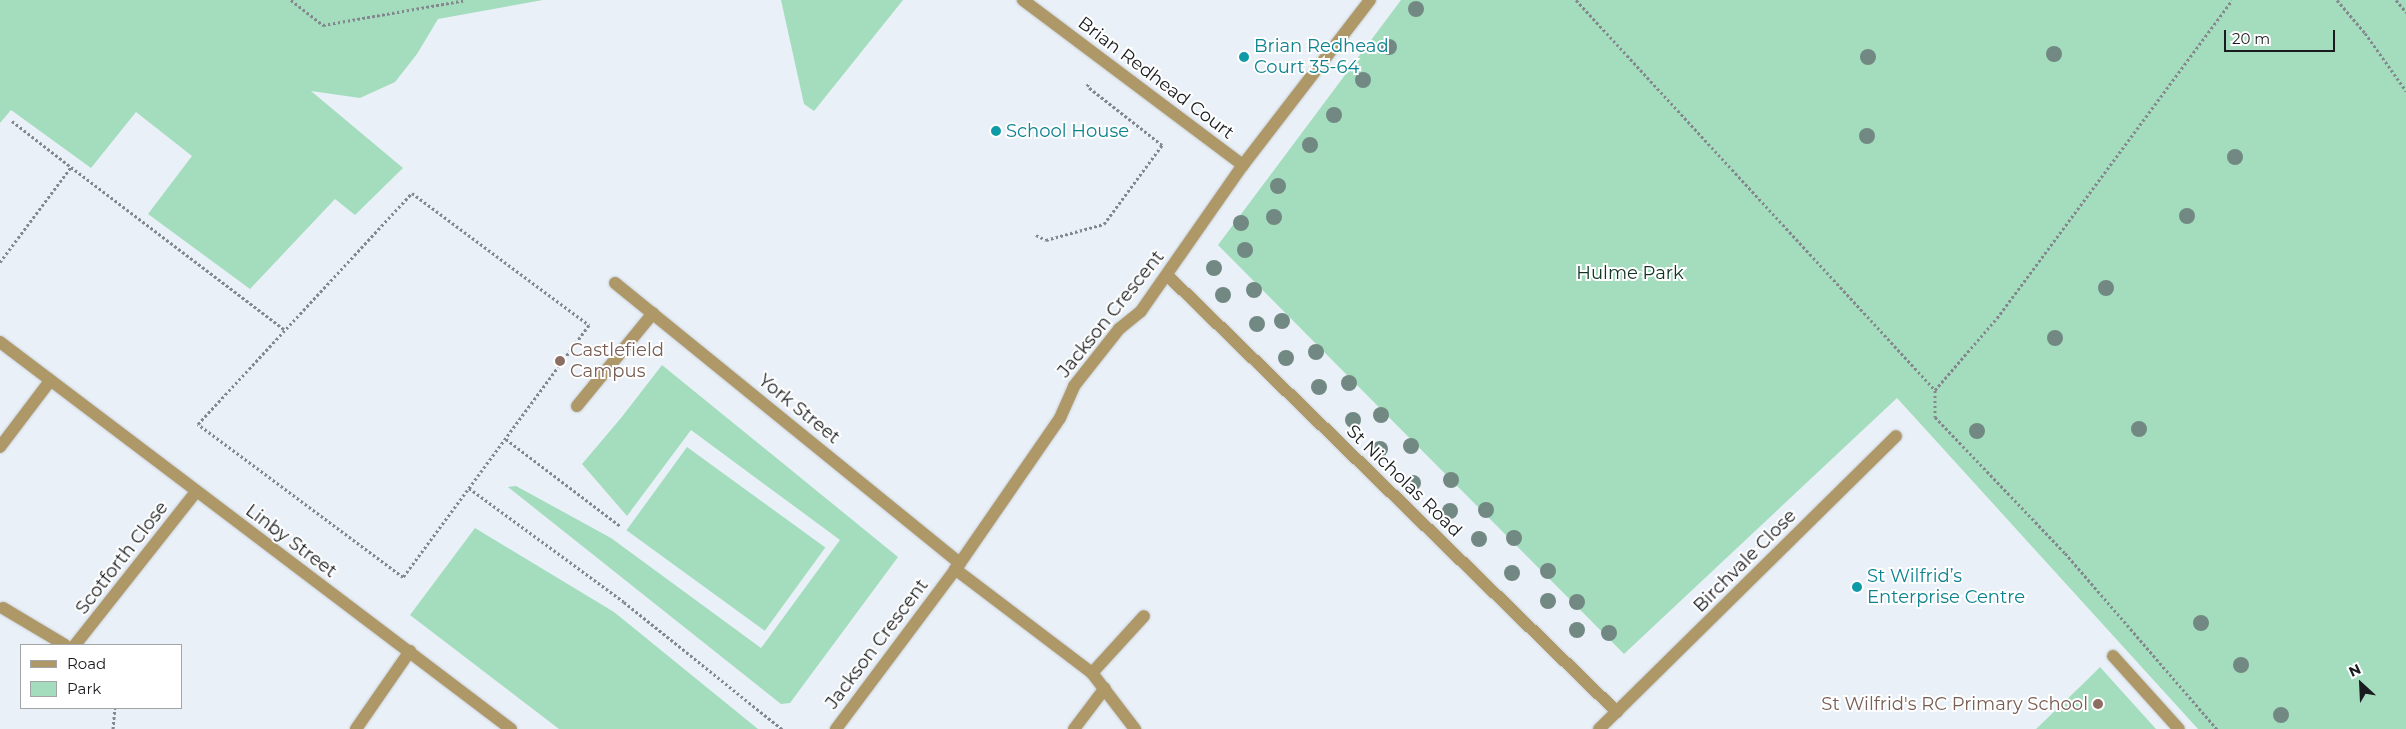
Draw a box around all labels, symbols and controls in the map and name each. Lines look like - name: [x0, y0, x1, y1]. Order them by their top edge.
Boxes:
- street label: Brian Redhead Court: [1074, 12, 1238, 144]
- scale bar: [2226, 20, 2337, 52]
- text: 20 m: [2232, 29, 2270, 48]
- place label: Brian Redhead Court 35-64: [1254, 36, 1389, 78]
- marker: Brian Redhead Court 35-64: [1238, 51, 1250, 63]
- place label: School House: [1006, 120, 1129, 142]
- marker: School House: [990, 125, 1002, 137]
- street label: Jackson Crescent: [1053, 246, 1169, 382]
- park label: Hulme Park: [1576, 262, 1684, 284]
- place label: Castlefield Campus: [570, 340, 664, 382]
- marker: Castlefield Campus: [554, 355, 566, 367]
- street label: York Street: [754, 370, 844, 448]
- street label: St Nicholas Road: [1342, 420, 1466, 542]
- street label: Scotforth Close: [71, 497, 173, 619]
- street label: Linby Street: [241, 500, 341, 582]
- street label: Birchvale Close: [1689, 505, 1801, 617]
- place label: St Wilfrid’s Enterprise Centre: [1867, 566, 2025, 608]
- street label: Jackson Crescent: [821, 575, 933, 713]
- marker: St Wilfrid’s Enterprise Centre: [1851, 581, 1863, 593]
- legend: [20, 644, 182, 709]
- text: Road: [67, 654, 106, 673]
- north arrow: [2336, 659, 2386, 709]
- text: N: [2346, 660, 2364, 681]
- text: Park: [67, 679, 101, 698]
- place label: St Wilfrid's RC Primary School: [1821, 693, 2088, 715]
- marker: St Wilfrid's RC Primary School: [2092, 698, 2104, 710]

